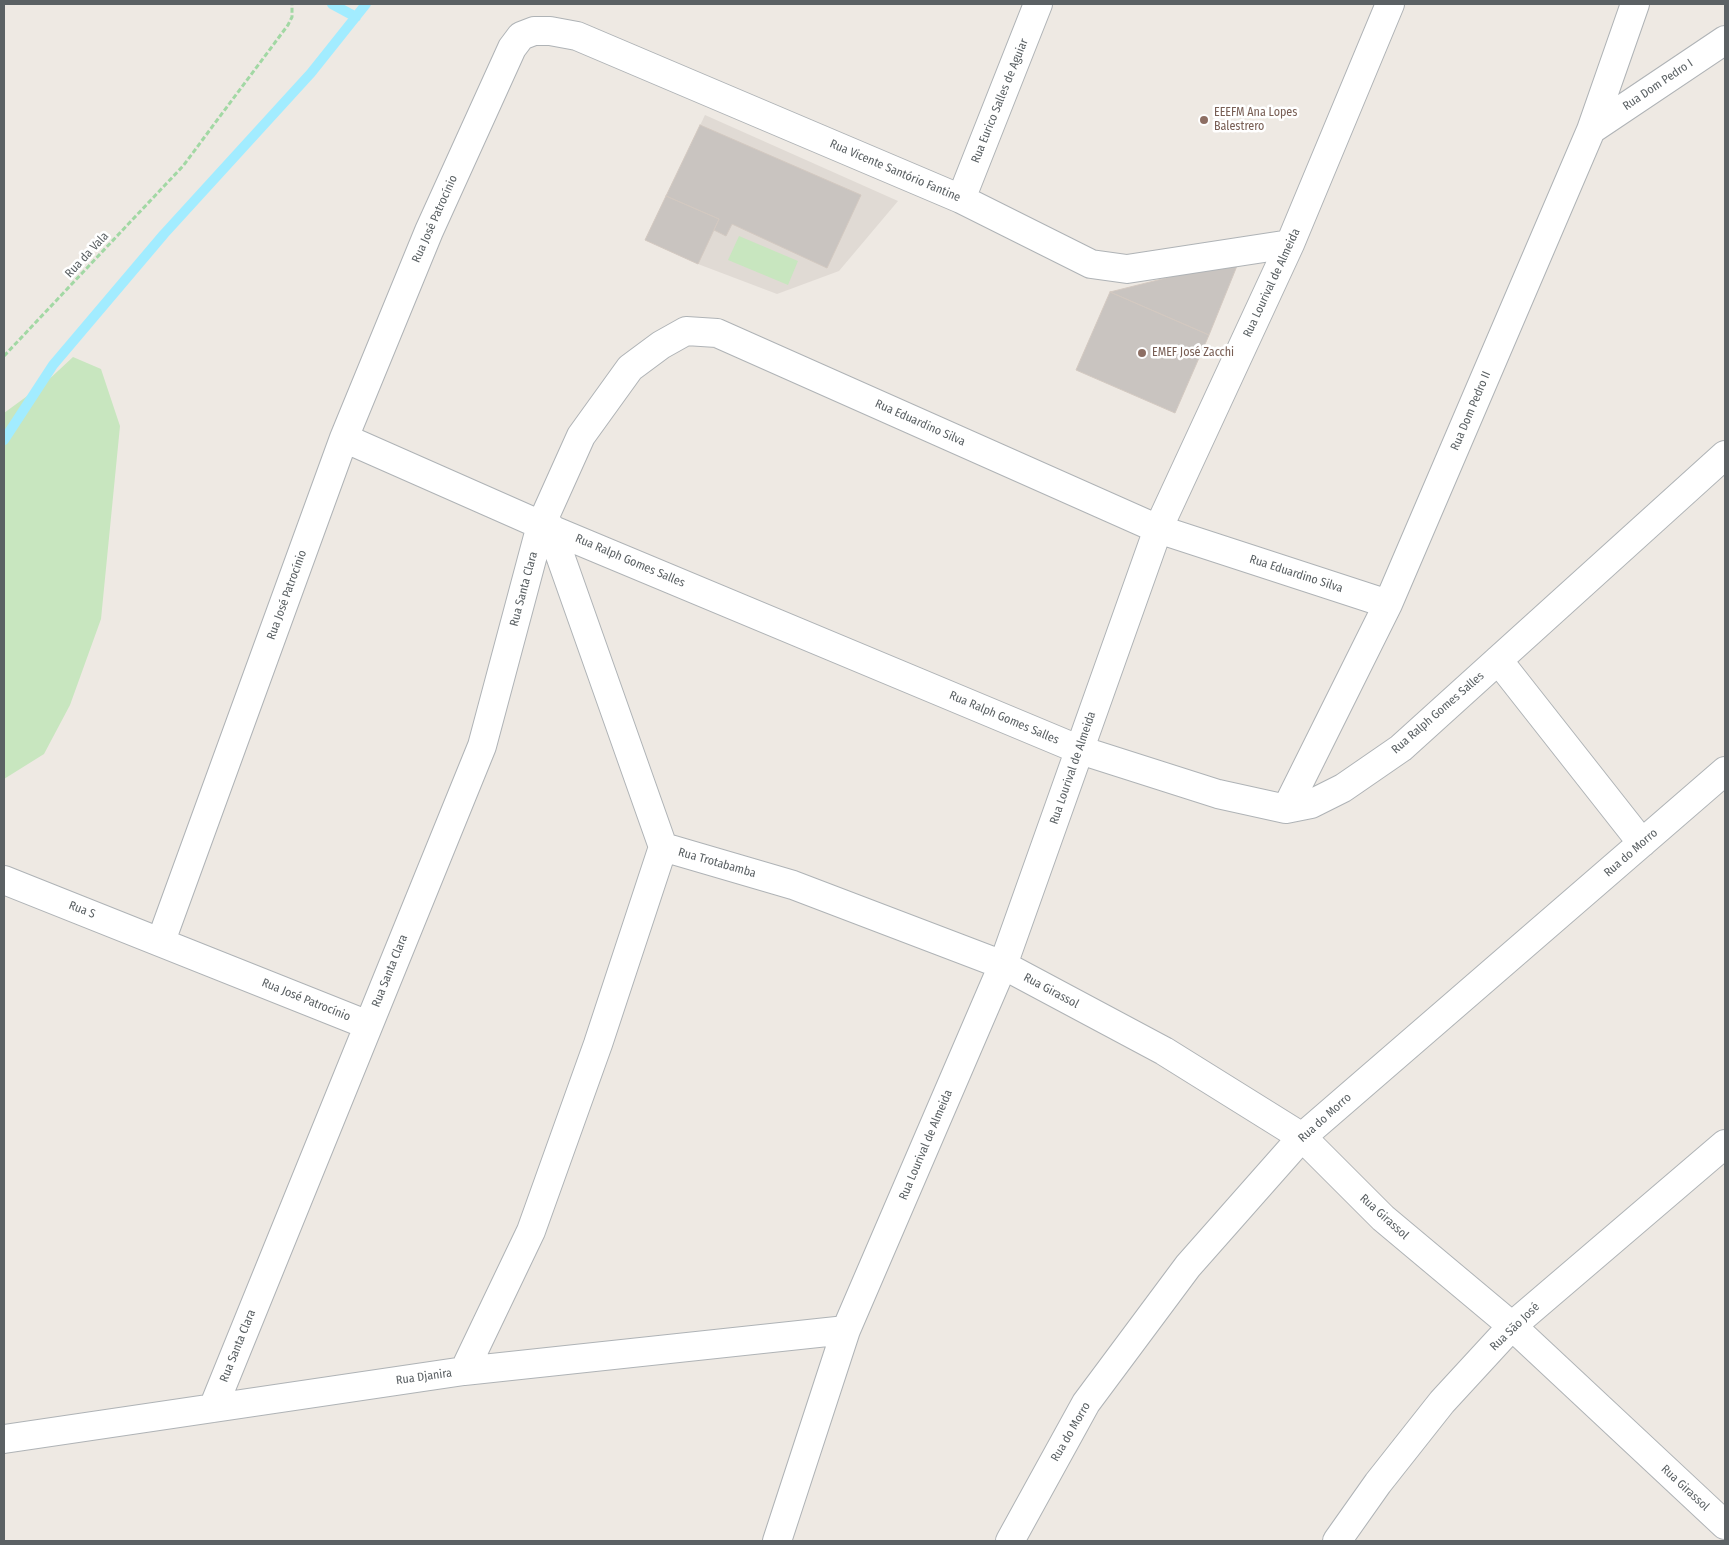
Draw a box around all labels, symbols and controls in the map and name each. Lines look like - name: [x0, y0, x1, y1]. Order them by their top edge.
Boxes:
- street label: Rua Eurico Salles de Aguiar: [968, 37, 1032, 165]
- street label: Rua Dom Pedro I: [1620, 56, 1696, 114]
- place label: EEEFM Ana Lopes Balestrero: [1214, 106, 1297, 134]
- marker: EEEFM Ana Lopes Balestrero: [1198, 114, 1210, 126]
- street label: Rua Vicente Santório Fantine: [827, 137, 963, 205]
- street label: Rua José Patrocínio: [409, 173, 461, 265]
- street label: Rua Lourival de Almeida: [1240, 226, 1304, 340]
- street label: Rua da Vala: [62, 229, 112, 281]
- place label: EMEF José Zacchi: [1152, 346, 1234, 360]
- marker: EMEF José Zacchi: [1136, 347, 1148, 359]
- street label: Rua Dom Pedro II: [1448, 369, 1494, 453]
- street label: Rua Eduardino Silva: [873, 397, 967, 449]
- street label: Rua Ralph Gomes Salles: [573, 531, 687, 591]
- street label: Rua José Patrocínio: [264, 548, 310, 642]
- street label: Rua Santa Clara: [507, 550, 541, 628]
- street label: Rua Eduardino Silva: [1247, 552, 1345, 596]
- street label: Rua Ralph Gomes Salles: [1389, 669, 1487, 757]
- street label: Rua Ralph Gomes Salles: [947, 688, 1061, 748]
- street label: Rua Lourival de Almeida: [1047, 710, 1099, 826]
- street label: Rua do Morro: [1601, 826, 1661, 880]
- street label: Rua Trotabamba: [676, 845, 758, 881]
- street label: Rua S: [67, 898, 97, 922]
- street label: Rua Santa Clara: [369, 933, 411, 1009]
- street label: Rua Girassol: [1021, 970, 1081, 1012]
- street label: Rua José Patrocínio: [260, 976, 352, 1024]
- street label: Rua Lourival de Almeida: [896, 1088, 956, 1202]
- street label: Rua do Morro: [1296, 1090, 1354, 1146]
- street label: Rua Girassol: [1357, 1191, 1411, 1243]
- street label: Rua São José: [1487, 1300, 1543, 1354]
- street label: Rua Santa Clara: [217, 1308, 259, 1384]
- street label: Rua Djanira: [395, 1366, 453, 1388]
- street label: Rua do Morro: [1048, 1400, 1094, 1464]
- street label: Rua Girassol: [1658, 1462, 1712, 1514]

